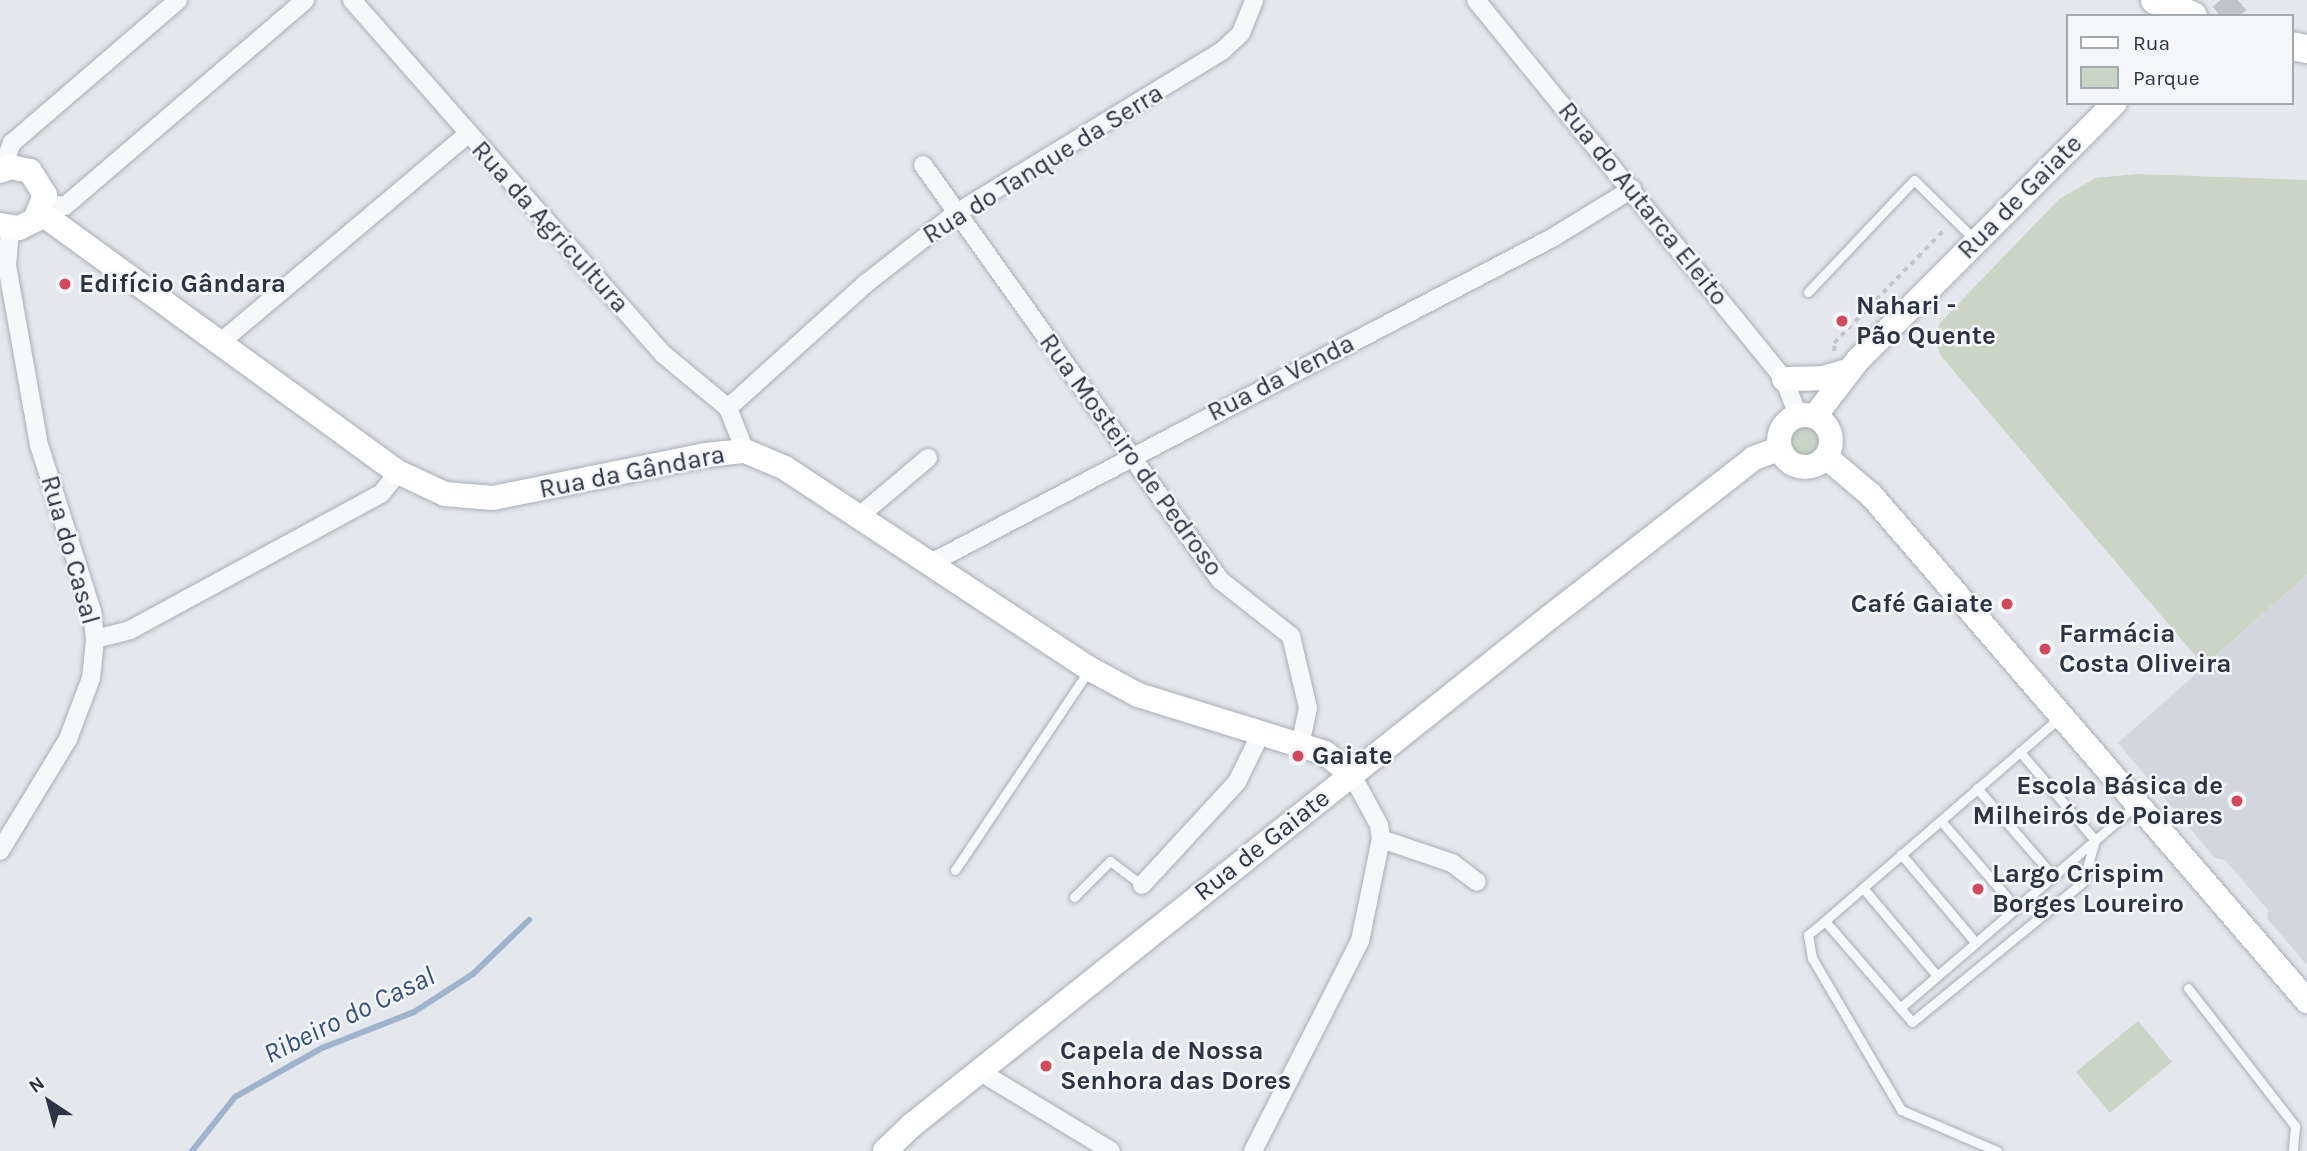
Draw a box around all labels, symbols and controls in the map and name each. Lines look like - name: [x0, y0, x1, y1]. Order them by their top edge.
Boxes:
- legend: [2066, 14, 2293, 105]
- text: Rua: [2133, 31, 2170, 55]
- text: Parque: [2133, 66, 2200, 90]
- street label: Rua do Tanque da Serra: [917, 77, 1169, 251]
- street label: Rua do Autarca Eleito: [1551, 96, 1735, 312]
- street label: Rua de Gaiate: [1951, 128, 2089, 266]
- street label: Rua da Agricultura: [465, 135, 635, 319]
- place label: Edifício Gândara: [79, 268, 286, 300]
- marker: Edifício Gândara: [57, 276, 73, 292]
- place label: Nahari - Pão Quente: [1856, 290, 1996, 352]
- marker: Nahari - Pão Quente: [1834, 313, 1850, 329]
- street label: Rua Mosteiro de Pedroso: [1032, 328, 1230, 582]
- street label: Rua da Venda: [1202, 328, 1360, 428]
- street label: Rua da Gândara: [537, 439, 727, 505]
- street label: Rua do Casal: [34, 472, 106, 628]
- place label: Café Gaiate: [1851, 588, 1993, 620]
- marker: Café Gaiate: [1999, 596, 2015, 612]
- place label: Farmácia Costa Oliveira: [2059, 618, 2231, 680]
- marker: Farmácia Costa Oliveira: [2037, 641, 2053, 657]
- place label: Gaiate: [1312, 740, 1393, 772]
- marker: Gaiate: [1290, 748, 1306, 764]
- place label: Escola Básica de Milheirós de Poiares: [1973, 770, 2223, 832]
- street label: Rua de Gaiate: [1188, 782, 1336, 908]
- marker: Escola Básica de Milheirós de Poiares: [2229, 793, 2245, 809]
- place label: Largo Crispim Borges Loureiro: [1992, 858, 2184, 920]
- marker: Largo Crispim Borges Loureiro: [1970, 881, 1986, 897]
- water label: Ribeiro do Casal: [258, 959, 440, 1071]
- place label: Capela de Nossa Senhora das Dores: [1060, 1035, 1291, 1096]
- marker: Capela de Nossa Senhora das Dores: [1038, 1058, 1054, 1074]
- north arrow: [14, 1067, 84, 1137]
- text: N: [25, 1072, 49, 1098]

